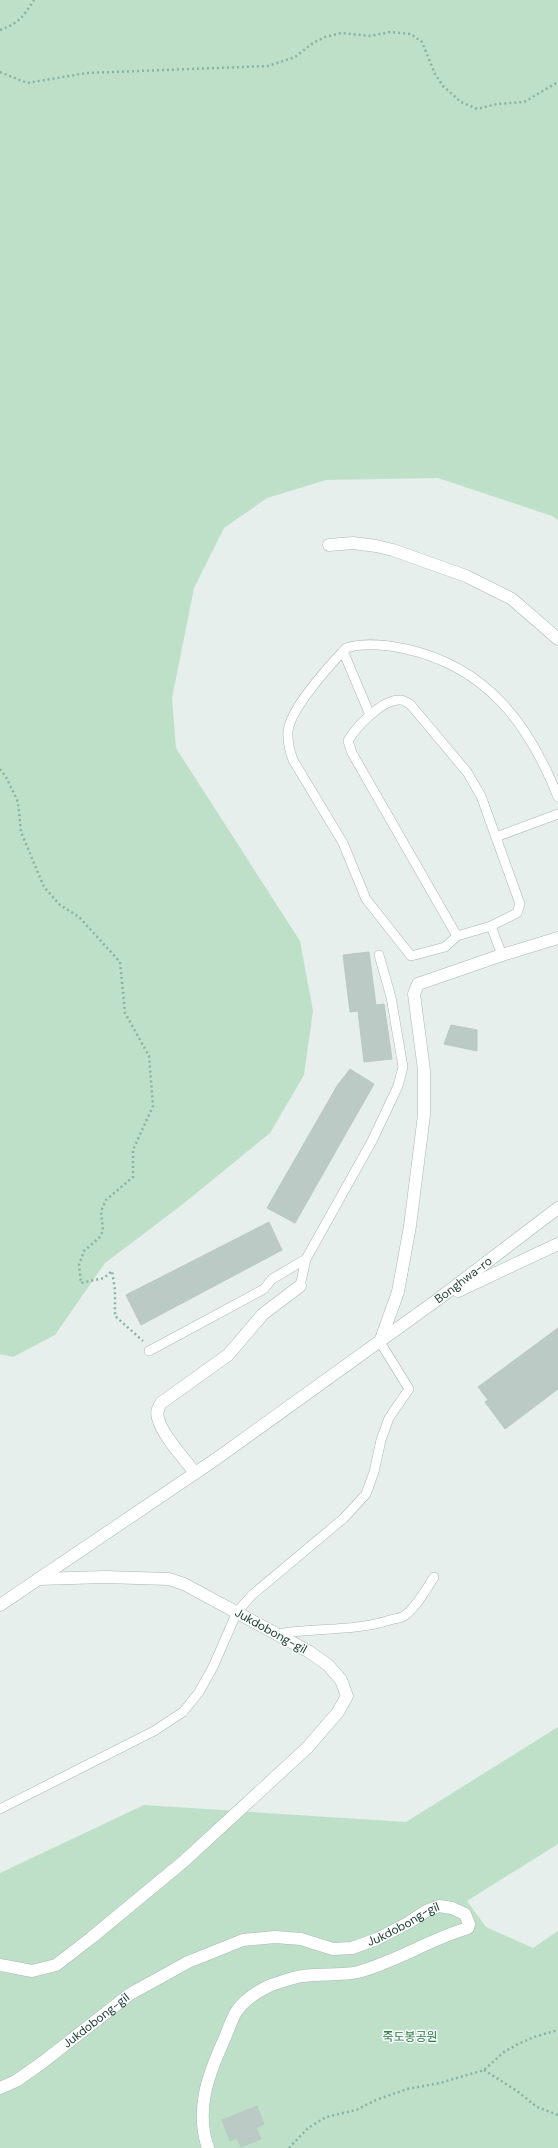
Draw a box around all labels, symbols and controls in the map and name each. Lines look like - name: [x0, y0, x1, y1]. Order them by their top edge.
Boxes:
- street label: Bonghwa-ro: [431, 1253, 495, 1307]
- street label: Jukdobong-gil: [232, 1605, 310, 1657]
- street label: Jukdobong-gil: [365, 1899, 442, 1950]
- street label: Jukdobong-gil: [60, 1989, 133, 2051]
- park label: 죽도봉공원: [382, 2029, 438, 2045]

